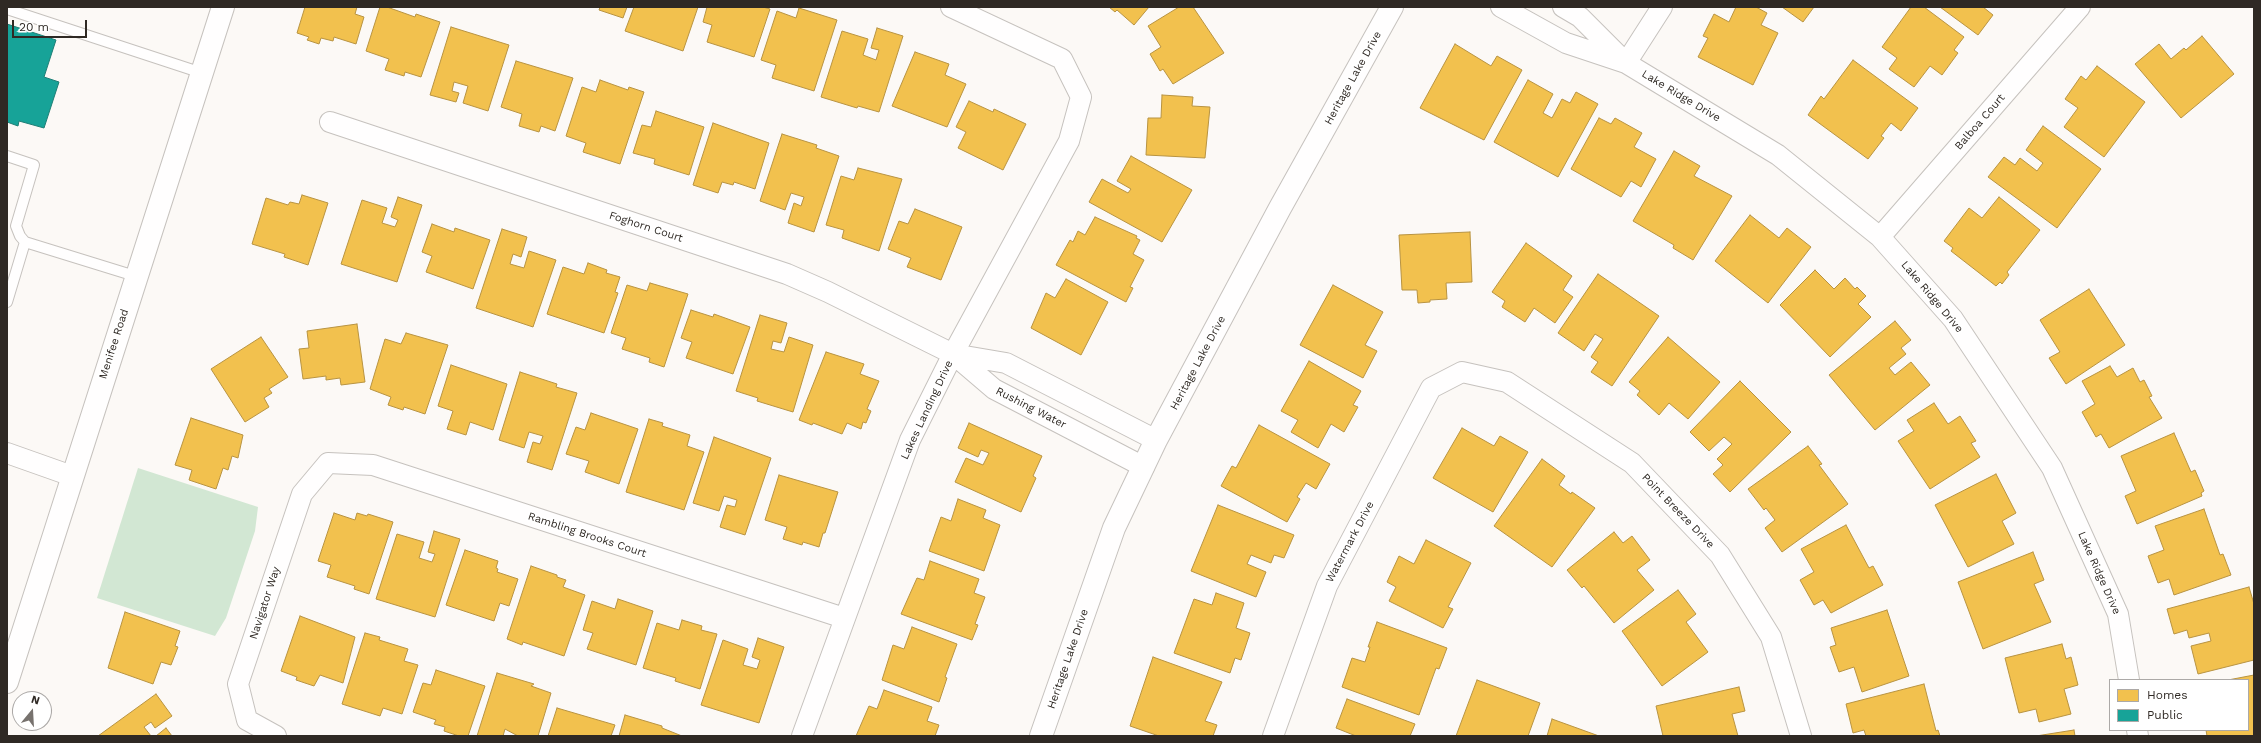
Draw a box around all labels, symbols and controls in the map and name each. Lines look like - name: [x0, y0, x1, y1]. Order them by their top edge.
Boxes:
- scale bar: [14, 12, 89, 38]
- text: 20 m: [19, 20, 49, 34]
- street label: Heritage Lake Drive: [1322, 29, 1384, 127]
- street label: Lake Ridge Drive: [1639, 67, 1723, 125]
- street label: Balboa Court: [1952, 91, 2008, 153]
- street label: Foghorn Court: [607, 209, 685, 245]
- street label: Lake Ridge Drive: [1898, 259, 1966, 335]
- street label: Menifee Road: [96, 307, 132, 381]
- street label: Heritage Lake Drive: [1168, 314, 1228, 412]
- street label: Lakes Landing Drive: [898, 358, 956, 462]
- street label: Rushing Water: [993, 385, 1069, 431]
- street label: Point Breeze Drive: [1639, 471, 1717, 551]
- street label: Watermark Drive: [1323, 499, 1377, 585]
- street label: Rambling Brooks Court: [526, 510, 648, 560]
- street label: Lake Ridge Drive: [2075, 530, 2123, 616]
- street label: Navigator Way: [247, 565, 283, 641]
- street label: Heritage Lake Drive: [1045, 607, 1091, 711]
- legend: [2109, 679, 2249, 731]
- text: Homes: [2147, 688, 2188, 702]
- north arrow: [12, 691, 52, 731]
- text: N: [30, 693, 41, 708]
- text: Public: [2147, 708, 2183, 722]

